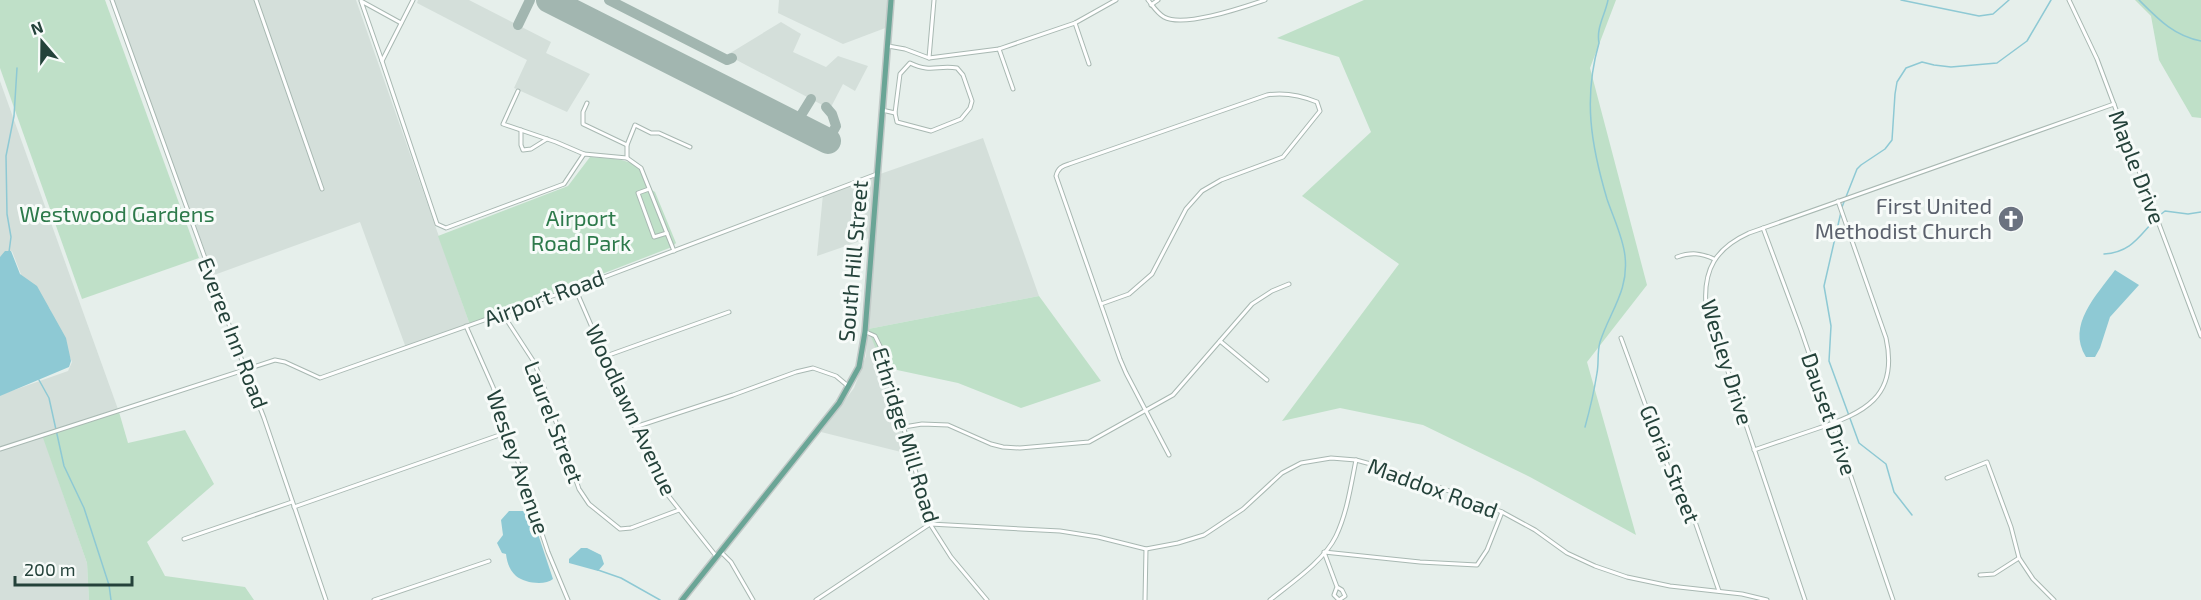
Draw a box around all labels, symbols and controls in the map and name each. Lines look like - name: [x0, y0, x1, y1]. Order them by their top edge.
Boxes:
- north arrow: [12, 12, 72, 72]
- text: N: [28, 17, 45, 38]
- street label: Maple Drive: [2104, 106, 2172, 227]
- street label: South Hill Street: [832, 179, 872, 343]
- place label: First United Methodist Church: [1815, 192, 1992, 243]
- park label: Westwood Gardens: [19, 200, 215, 226]
- park label: Airport Road Park: [531, 204, 631, 255]
- church icon: First United Methodist Church: [1996, 204, 2026, 234]
- street label: Everee Inn Road: [193, 253, 275, 412]
- street label: Airport Road: [480, 263, 607, 331]
- street label: Wesley Drive: [1697, 296, 1759, 428]
- street label: Woodlawn Avenue: [581, 320, 683, 499]
- street label: Ethridge Mill Road: [868, 344, 946, 526]
- street label: Dauset Drive: [1797, 349, 1863, 478]
- street label: Laurel Street: [520, 357, 590, 486]
- street label: Wesley Avenue: [482, 386, 556, 537]
- street label: Gloria Street: [1635, 401, 1706, 527]
- street label: Maddox Road: [1365, 452, 1502, 523]
- scale bar: [15, 549, 132, 587]
- text: 200 m: [24, 558, 76, 580]

